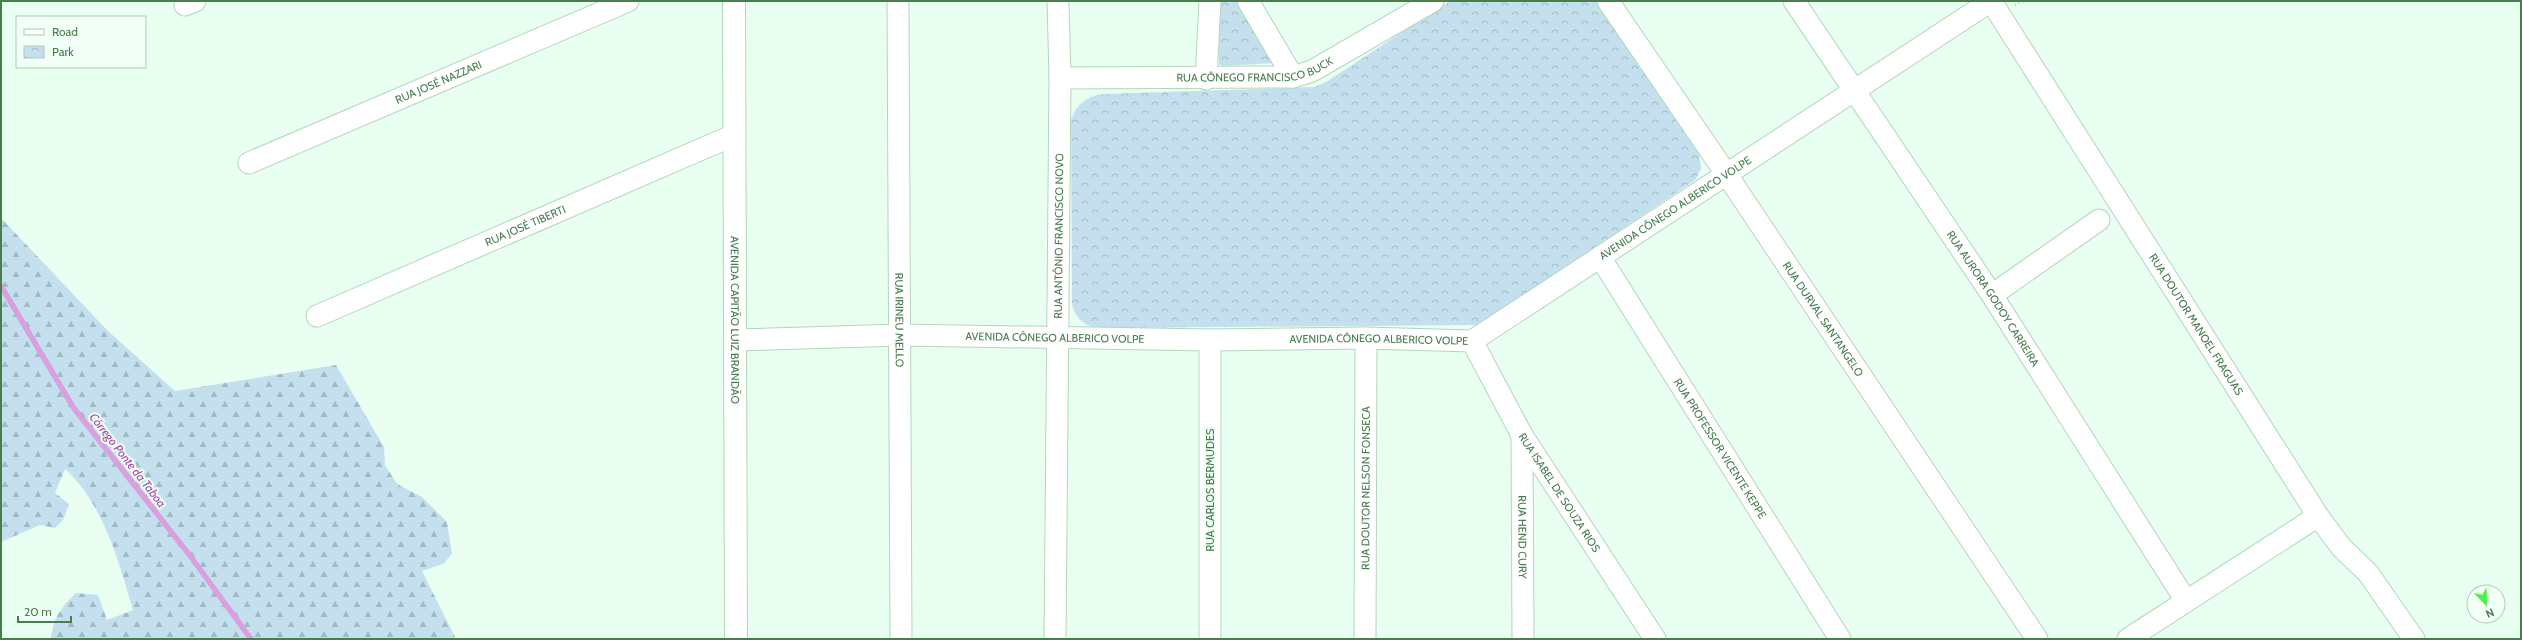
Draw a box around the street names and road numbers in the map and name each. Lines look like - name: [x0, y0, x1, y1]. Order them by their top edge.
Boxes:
- street label: RUA CÔNEGO FRANCISCO BUCK: [1176, 53, 1336, 85]
- street label: RUA JOSÉ NAZZARI: [393, 57, 484, 107]
- street label: RUA ANTÔNIO FRANCISCO NOVO: [1051, 153, 1066, 319]
- street label: AVENIDA CÔNEGO ALBERICO VOLPE: [1596, 153, 1754, 263]
- street label: RUA JOSÉ TIBERTI: [483, 202, 568, 249]
- street label: RUA AURORA GODOY CARREIRA: [1944, 228, 2043, 369]
- street label: AVENIDA CAPITÃO LUIZ BRANDÃO: [728, 236, 742, 404]
- street label: RUA DOUTOR MANOEL FRAGUAS: [2146, 251, 2247, 398]
- street label: RUA DURVAL SANTANGELO: [1780, 259, 1867, 380]
- street label: RUA IRINEU MELLO: [892, 273, 907, 368]
- street label: AVENIDA CÔNEGO ALBERICO VOLPE: [965, 329, 1145, 346]
- street label: AVENIDA CÔNEGO ALBERICO VOLPE: [1289, 331, 1469, 348]
- street label: RUA PROFESSOR VICENTE KEPPE: [1671, 376, 1770, 521]
- street label: RUA DOUTOR NELSON FONSECA: [1358, 406, 1373, 570]
- street label: RUA CARLOS BERMUDES: [1203, 428, 1217, 552]
- street label: RUA ISABEL DE SOUZA RIOS: [1515, 430, 1604, 555]
- street label: RUA HEND CURY: [1515, 495, 1530, 579]

